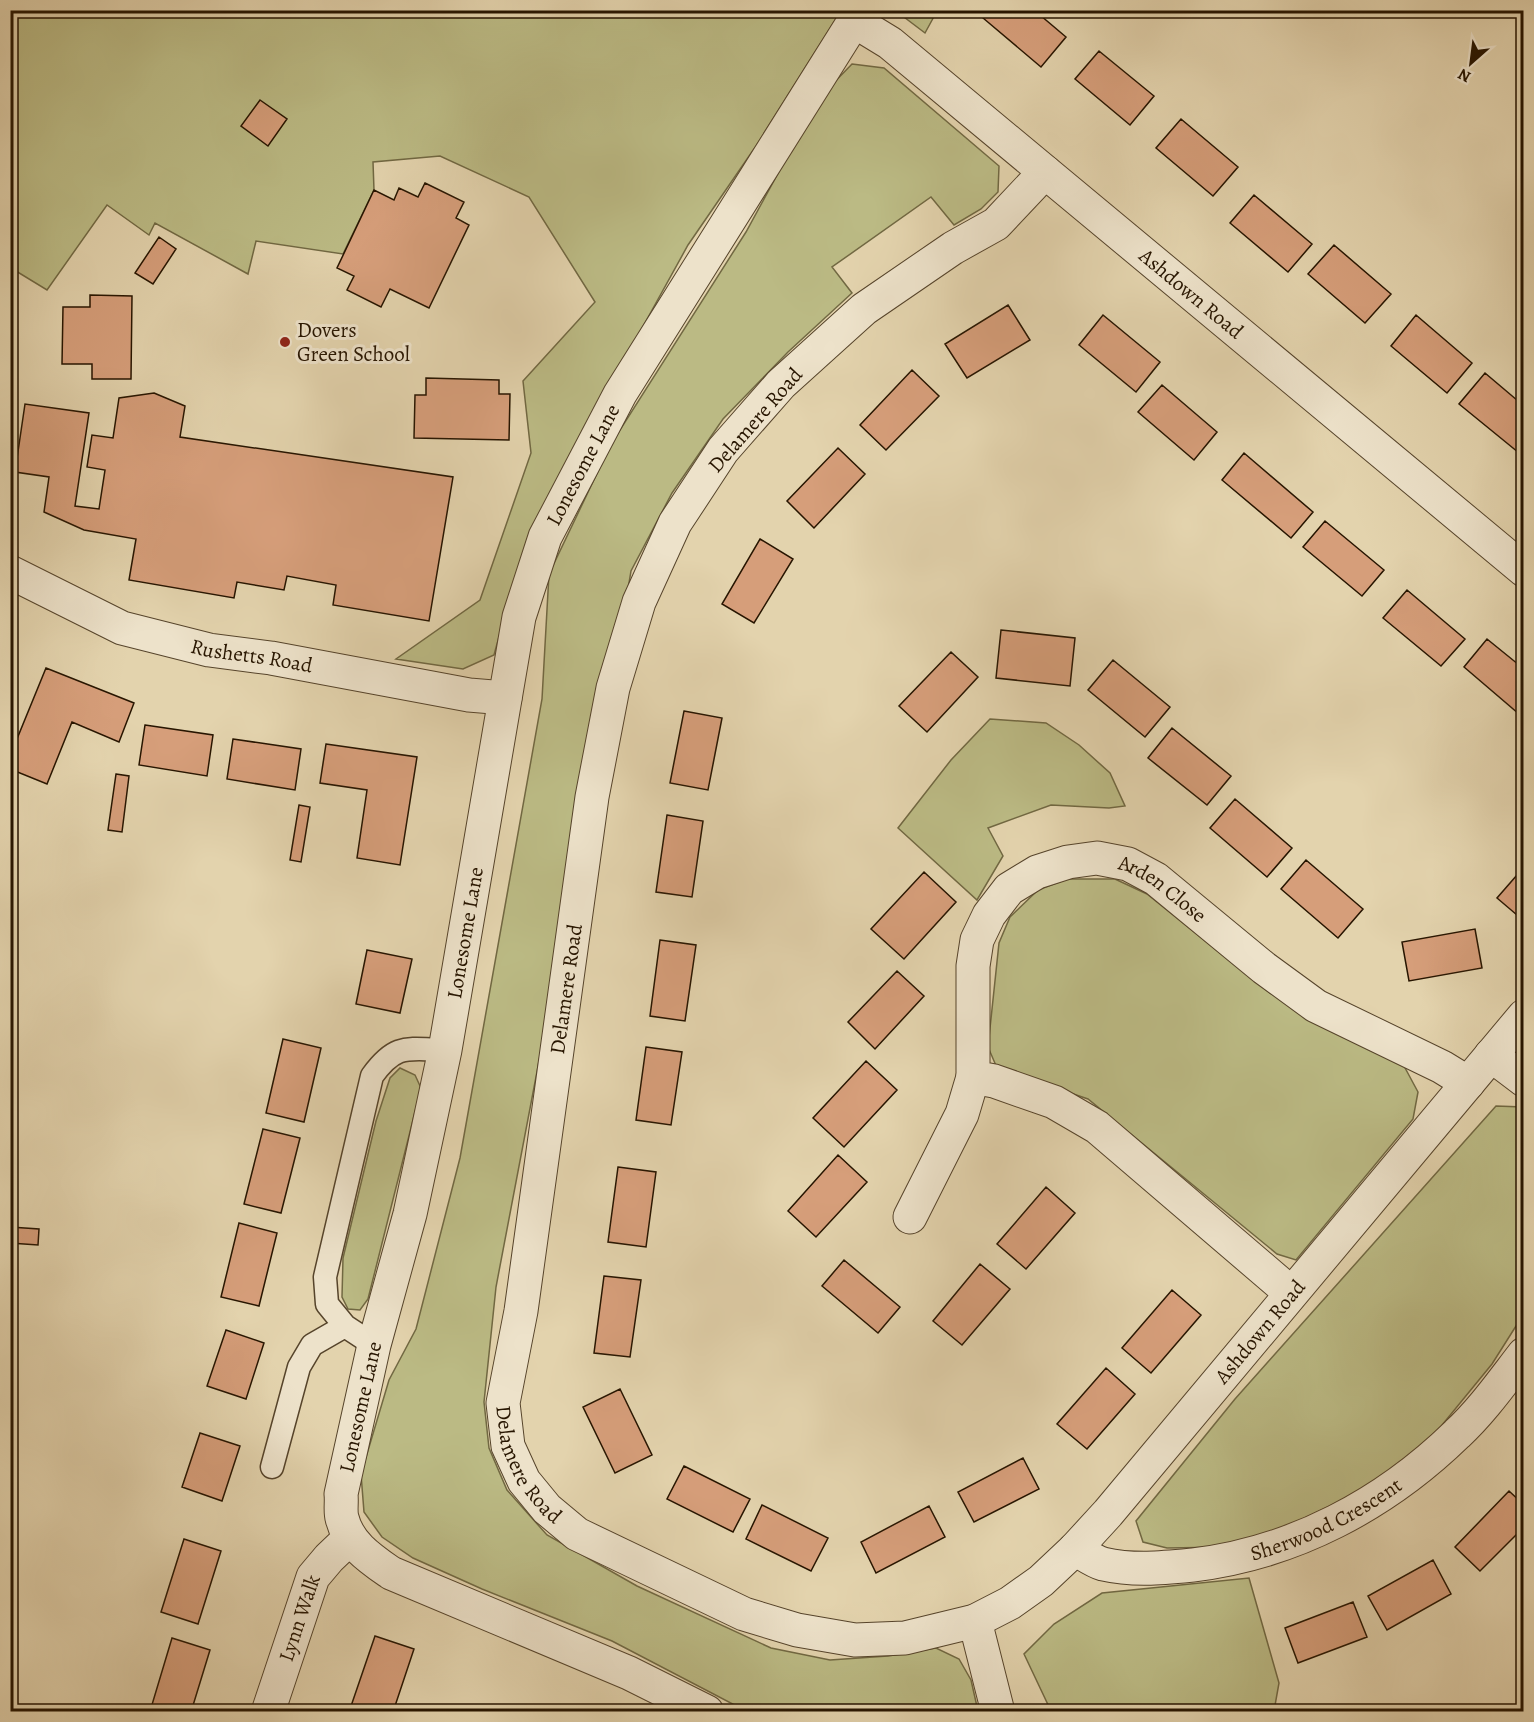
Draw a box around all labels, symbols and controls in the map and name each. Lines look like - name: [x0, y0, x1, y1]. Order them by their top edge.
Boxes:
- north arrow: [1441, 33, 1501, 93]
- text: N: [1454, 63, 1475, 88]
- street label: Ashdown Road: [1133, 241, 1250, 345]
- place label: Dovers Green School: [297, 316, 410, 368]
- marker: Dovers Green School: [278, 335, 292, 349]
- street label: Delamere Road: [701, 361, 809, 479]
- street label: Lonesome Lane: [539, 399, 626, 530]
- street label: Rushetts Road: [188, 632, 316, 680]
- street label: Arden Close: [1115, 848, 1212, 929]
- street label: Lonesome Lane: [440, 865, 490, 1001]
- street label: Delamere Road: [543, 921, 589, 1056]
- street label: Ashdown Road: [1208, 1273, 1312, 1390]
- street label: Lonesome Lane: [332, 1339, 388, 1475]
- street label: Delamere Road: [489, 1404, 569, 1530]
- street label: Sherwood Crescent: [1247, 1471, 1408, 1567]
- street label: Lynn Walk: [272, 1570, 327, 1665]

